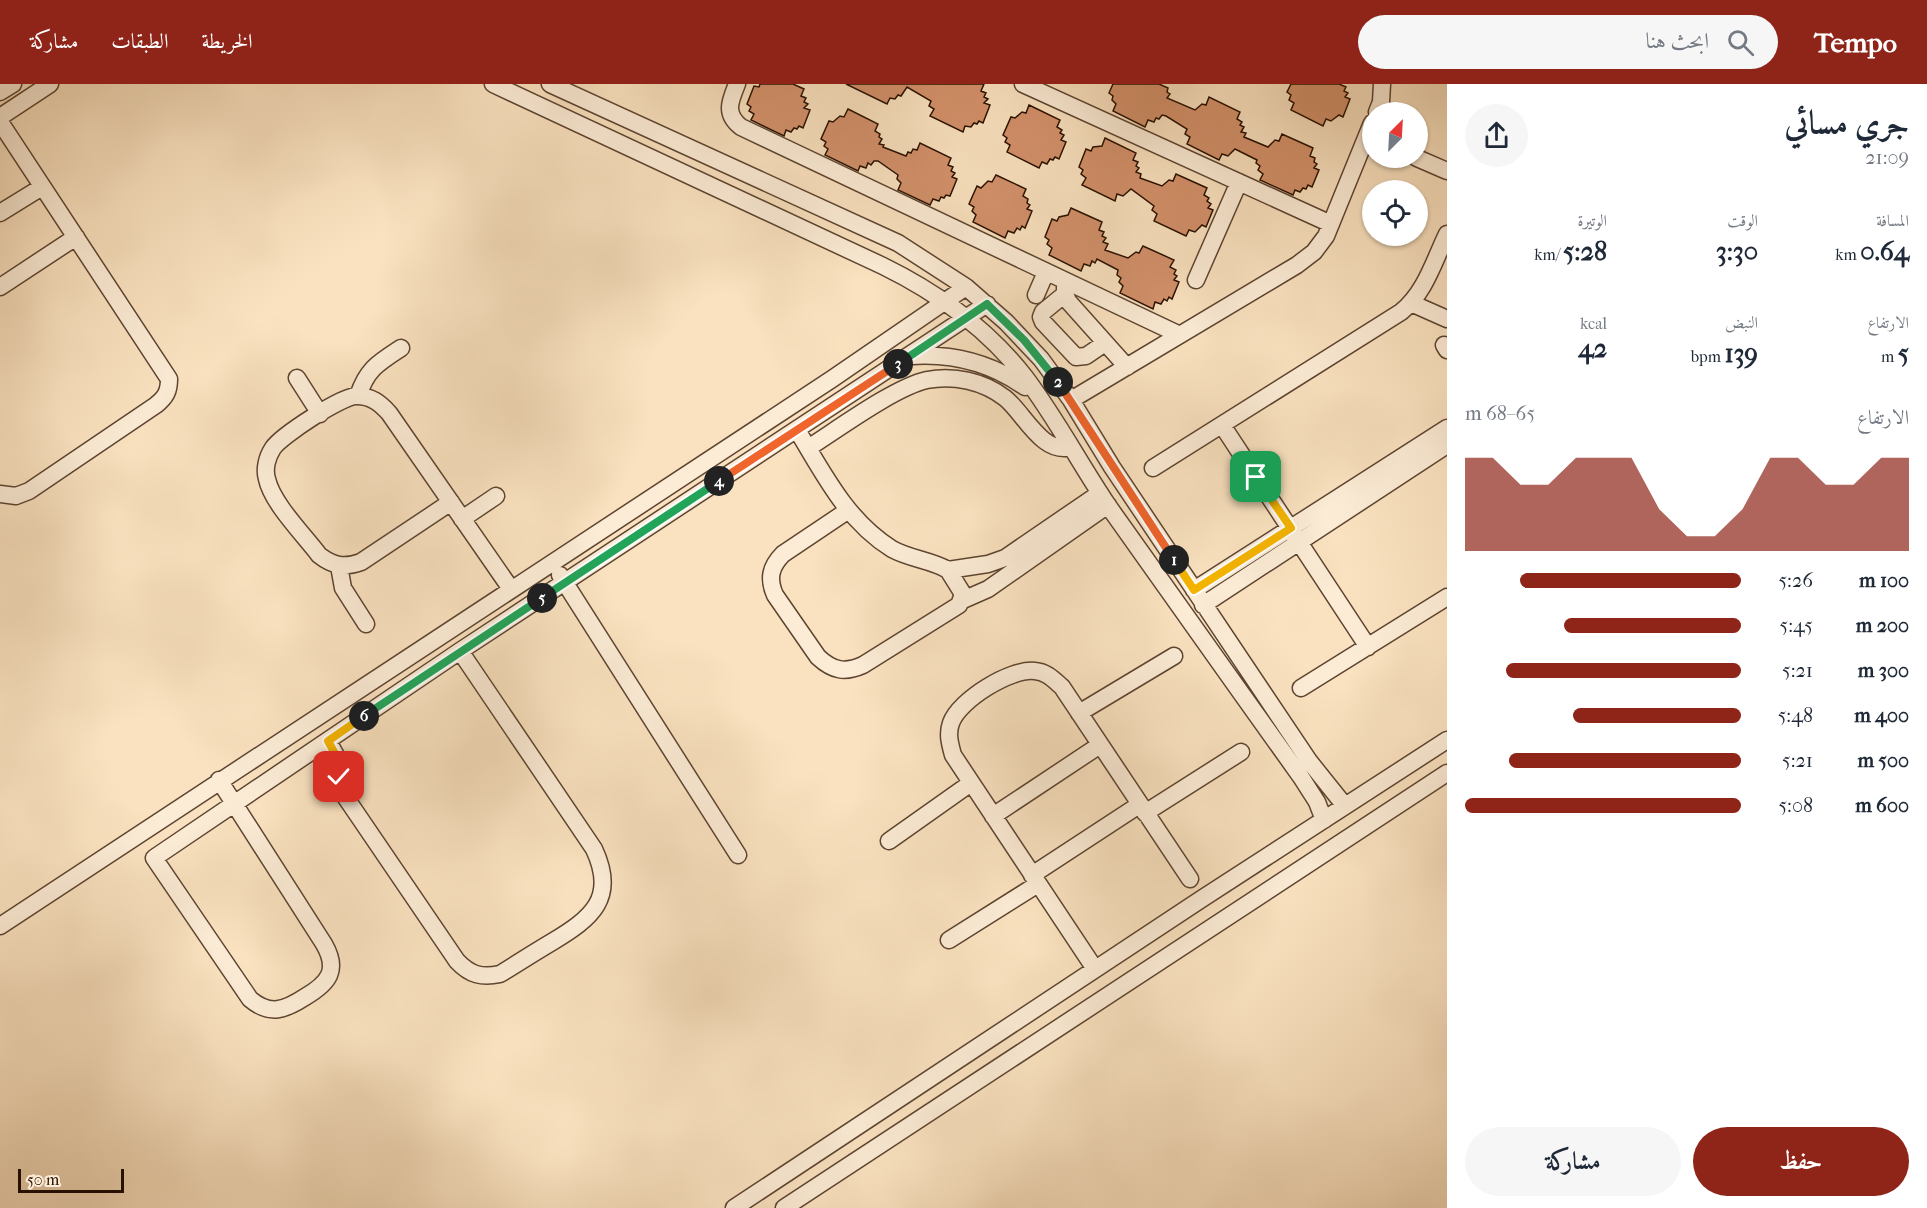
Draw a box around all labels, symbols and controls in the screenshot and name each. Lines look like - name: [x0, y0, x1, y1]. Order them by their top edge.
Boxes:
- search box: [1358, 15, 1778, 69]
- icon: search: [1724, 26, 1757, 59]
- text: Tempo: [1814, 26, 1897, 59]
- text: ابحث هنا: [1646, 28, 1709, 54]
- text: مشاركة: [30, 29, 78, 53]
- text: الطبقات: [111, 29, 168, 53]
- text: الخريطة: [201, 29, 253, 53]
- north arrow: [1362, 102, 1428, 168]
- map controls: [1362, 102, 1428, 246]
- button: share: [1465, 104, 1528, 167]
- text: جري مسائي: [1784, 104, 1909, 143]
- text: 21:09: [1865, 146, 1909, 169]
- button: locate: [1362, 180, 1428, 246]
- text: الوتيرة: [1577, 211, 1607, 230]
- text: الوقت: [1727, 211, 1758, 230]
- text: المسافة: [1876, 211, 1909, 230]
- text: 5:28: [1563, 236, 1607, 267]
- text: 3:30: [1716, 236, 1758, 267]
- text: 0.64: [1860, 236, 1909, 267]
- text: /km: [1534, 245, 1563, 264]
- text: km: [1835, 245, 1860, 264]
- text: النبض: [1725, 313, 1758, 332]
- text: الارتفاع: [1867, 313, 1909, 332]
- text: kcal: [1580, 314, 1607, 333]
- text: 42: [1578, 333, 1607, 364]
- text: 139: [1724, 338, 1758, 369]
- text: 5: [1898, 338, 1909, 369]
- text: bpm: [1691, 347, 1724, 366]
- text: m: [1881, 347, 1898, 366]
- pin: 3: [883, 349, 913, 379]
- text: 3: [895, 354, 901, 373]
- pin: 2: [1043, 367, 1073, 397]
- text: 2: [1054, 372, 1062, 391]
- text: 65–68 m: [1465, 402, 1535, 425]
- text: الارتفاع: [1857, 406, 1909, 429]
- pin: [1230, 451, 1281, 502]
- icon: arrive: [1239, 460, 1272, 493]
- pin: 4: [704, 466, 734, 496]
- text: 4: [714, 471, 724, 490]
- pin: 1: [1159, 545, 1189, 575]
- text: 1: [1171, 550, 1177, 569]
- text: 5:26: [1778, 569, 1813, 592]
- text: 100 m: [1859, 569, 1909, 592]
- pin: 5: [527, 583, 557, 613]
- text: 5: [539, 588, 545, 607]
- text: 5:45: [1780, 614, 1813, 637]
- text: 200 m: [1856, 614, 1909, 637]
- text: 5:21: [1782, 659, 1813, 682]
- text: 300 m: [1858, 659, 1909, 682]
- pin: 6: [349, 701, 379, 731]
- text: 5:48: [1778, 704, 1813, 727]
- text: 400 m: [1854, 704, 1909, 727]
- text: 6: [360, 706, 368, 725]
- text: 5:21: [1782, 749, 1813, 772]
- text: 500 m: [1857, 749, 1909, 772]
- pin: [313, 751, 364, 802]
- icon: check: [322, 760, 355, 793]
- text: 5:08: [1778, 794, 1813, 817]
- text: 600 m: [1855, 794, 1909, 817]
- button: مشاركة: [1465, 1127, 1681, 1196]
- button: حفظ: [1693, 1127, 1909, 1196]
- scale bar: [18, 1166, 124, 1194]
- text: 50 m: [27, 1170, 59, 1189]

